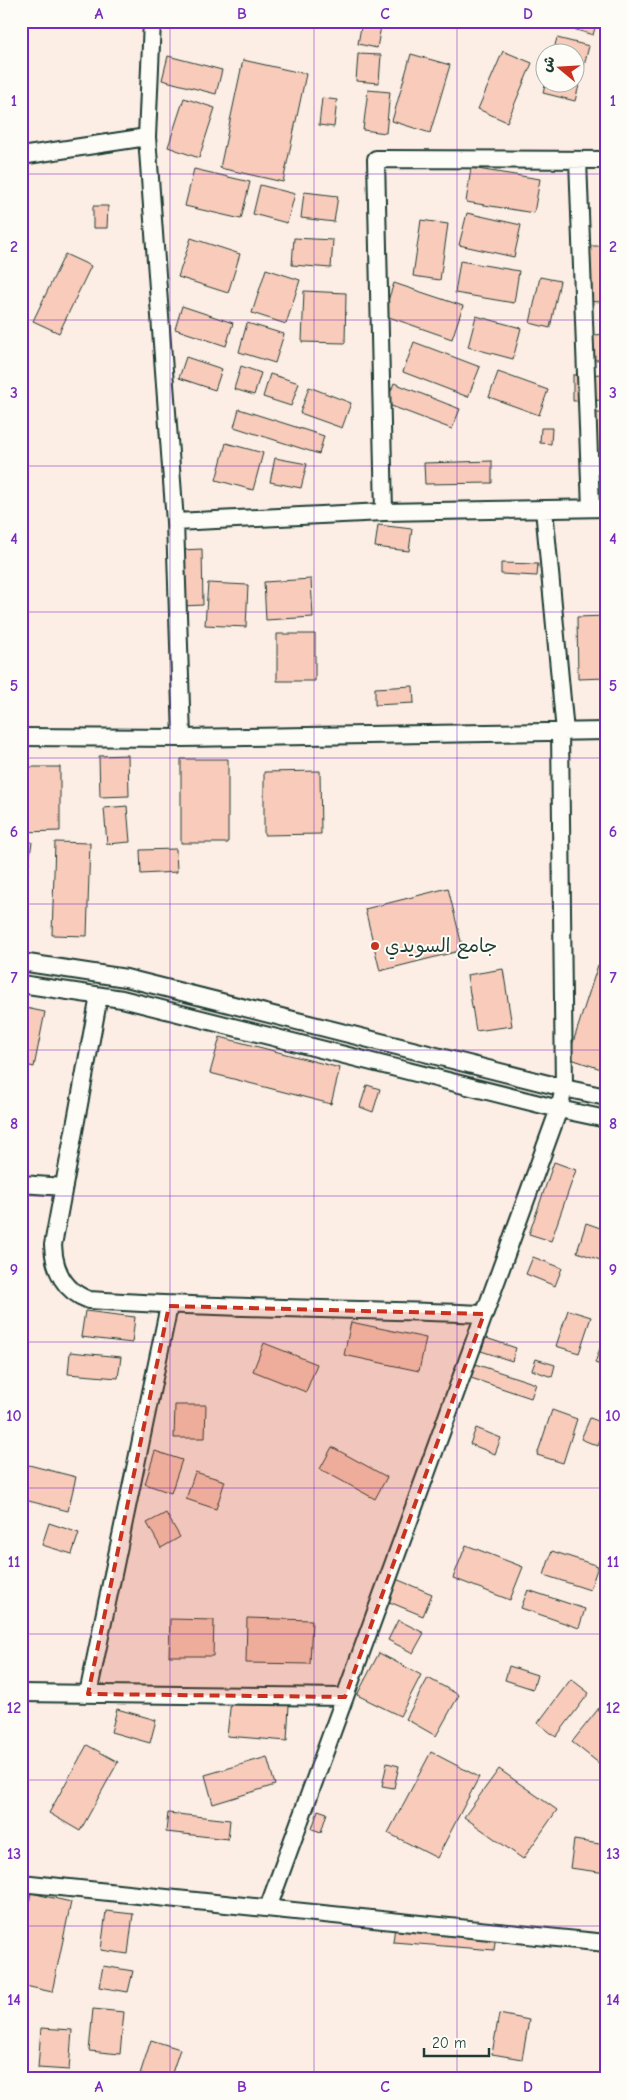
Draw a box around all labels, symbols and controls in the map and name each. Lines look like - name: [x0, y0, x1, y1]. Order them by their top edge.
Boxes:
- text: A: [95, 5, 104, 23]
- text: B: [237, 5, 247, 23]
- text: C: [380, 5, 390, 23]
- text: D: [523, 5, 533, 23]
- north arrow: [534, 42, 584, 92]
- text: ش: [538, 54, 559, 74]
- text: 1: [11, 92, 17, 110]
- text: 1: [610, 92, 616, 110]
- text: 2: [10, 238, 18, 256]
- text: 2: [609, 238, 617, 256]
- text: 3: [10, 384, 18, 402]
- text: 3: [609, 384, 617, 402]
- text: 4: [10, 530, 18, 548]
- text: 4: [609, 530, 617, 548]
- text: 5: [10, 677, 18, 695]
- text: 5: [609, 677, 617, 695]
- text: 6: [10, 823, 18, 841]
- text: 6: [609, 823, 617, 841]
- place label: جامع السويدي: [385, 935, 497, 960]
- marker: جامع السويدي: [369, 940, 381, 952]
- text: 7: [10, 969, 18, 987]
- text: 7: [609, 969, 617, 987]
- text: 8: [10, 1115, 18, 1133]
- text: 8: [609, 1115, 617, 1133]
- text: 9: [10, 1261, 18, 1279]
- text: 9: [609, 1261, 617, 1279]
- text: 10: [6, 1407, 22, 1425]
- text: 10: [605, 1407, 621, 1425]
- text: 11: [8, 1553, 20, 1571]
- text: 11: [607, 1553, 619, 1571]
- text: 12: [7, 1699, 21, 1717]
- text: 12: [606, 1699, 620, 1717]
- text: 13: [7, 1845, 21, 1863]
- text: 13: [606, 1845, 620, 1863]
- text: 14: [7, 1991, 21, 2009]
- text: 14: [606, 1991, 620, 2009]
- scale bar: [424, 2025, 490, 2057]
- text: 20 m: [432, 2034, 466, 2052]
- text: A: [95, 2078, 104, 2096]
- text: B: [237, 2078, 247, 2096]
- text: C: [380, 2078, 390, 2096]
- text: D: [523, 2078, 533, 2096]

